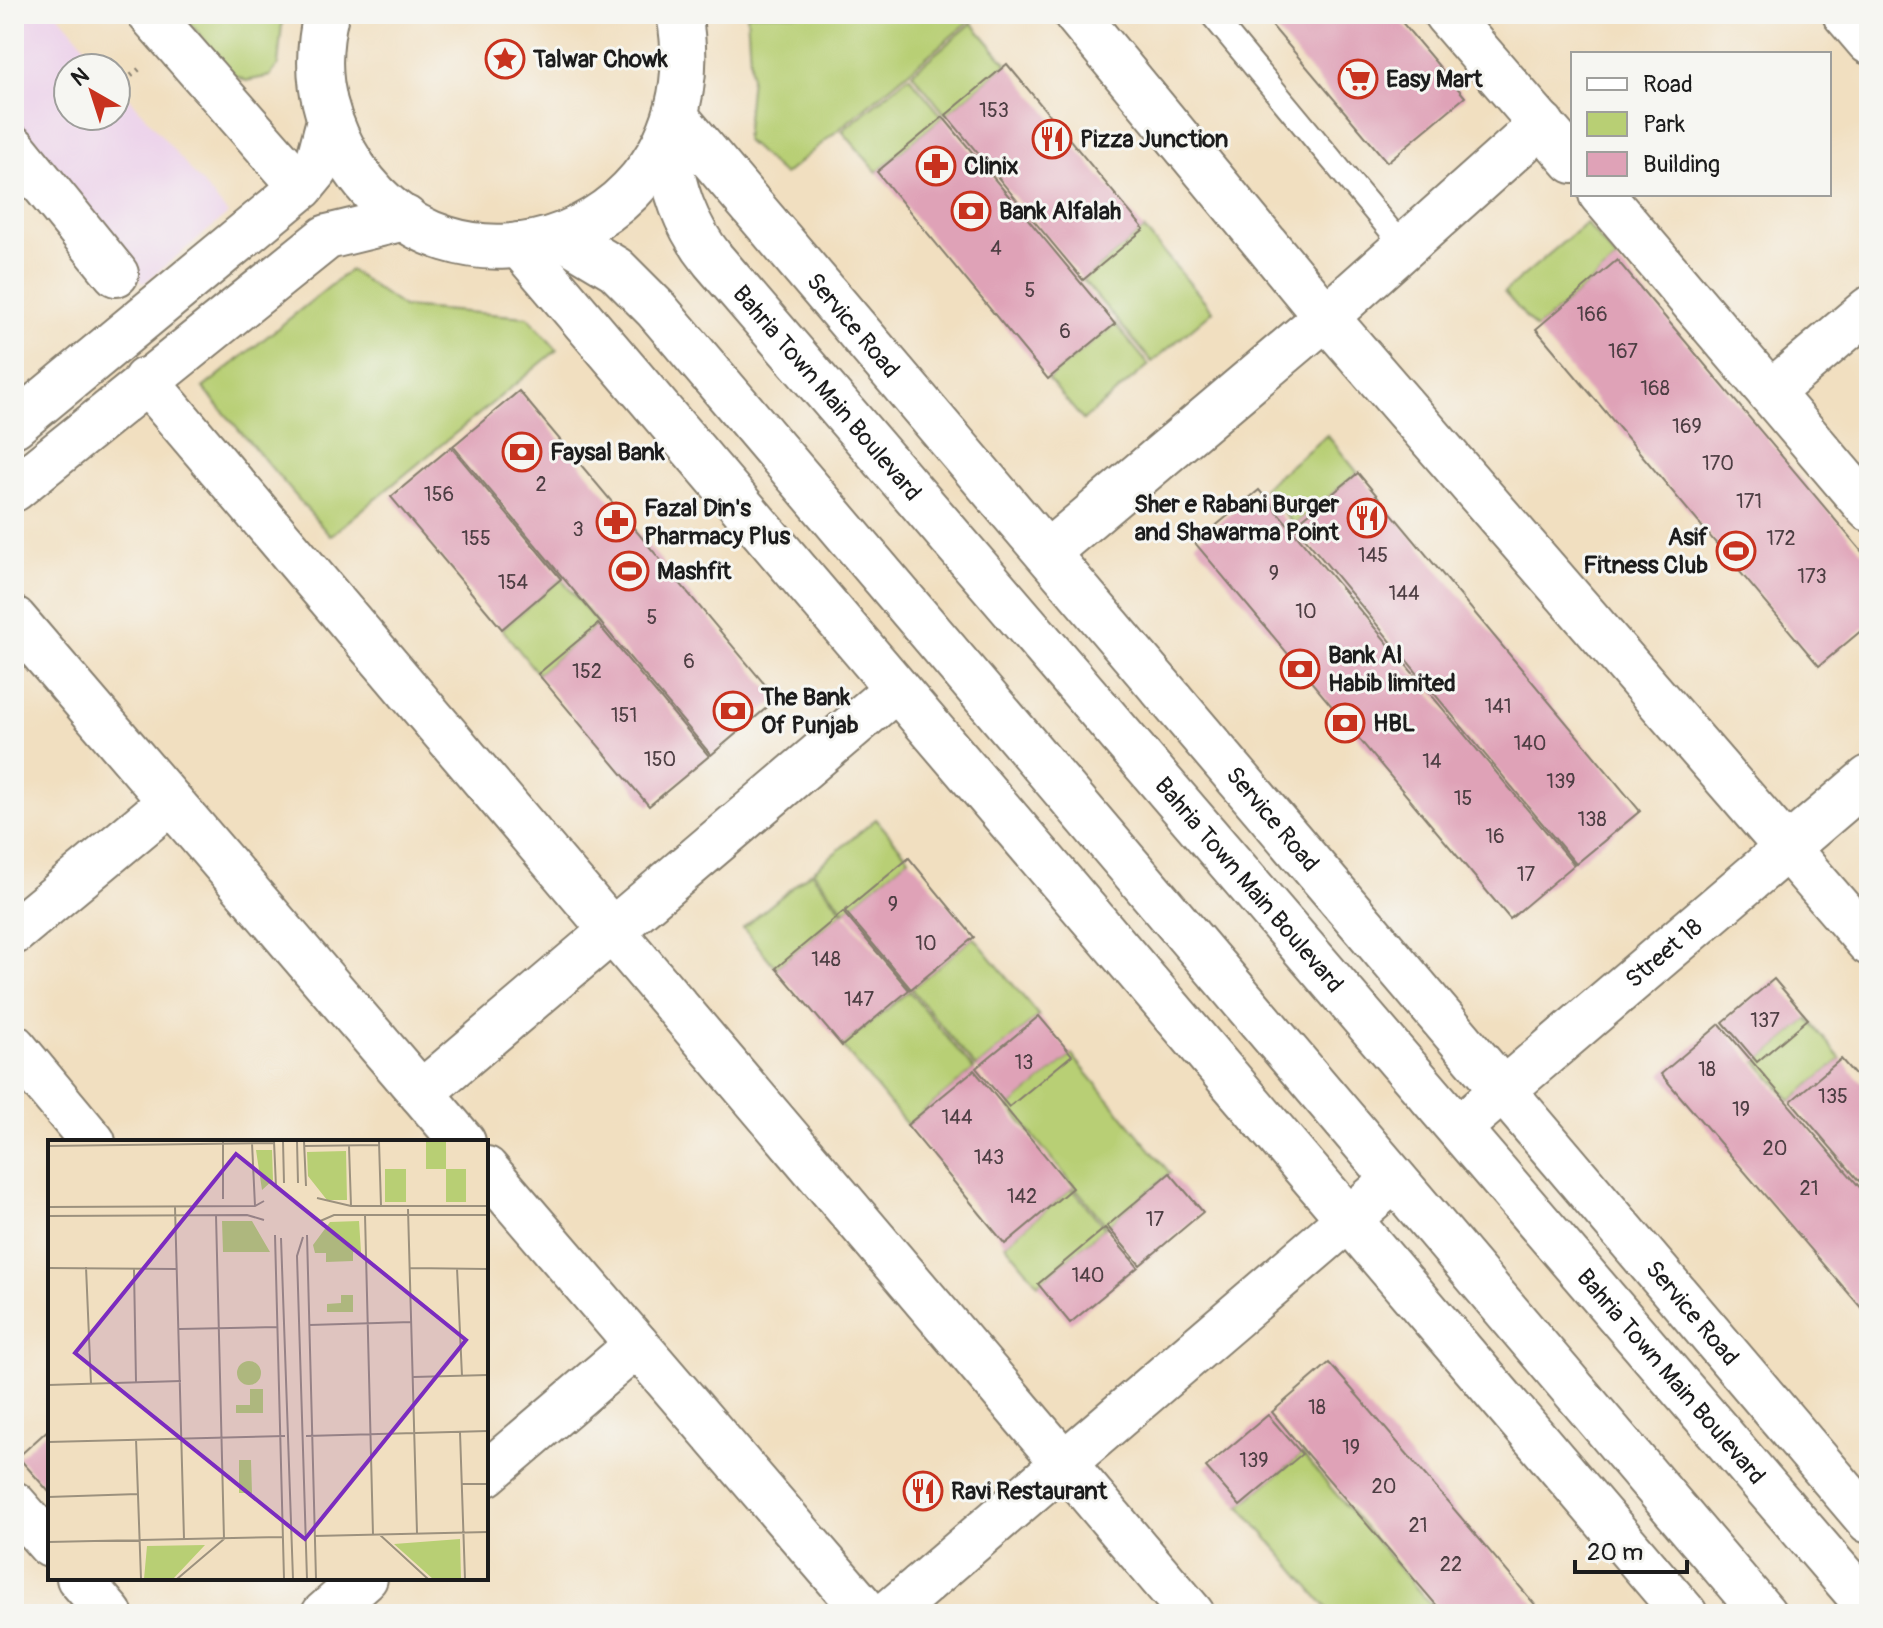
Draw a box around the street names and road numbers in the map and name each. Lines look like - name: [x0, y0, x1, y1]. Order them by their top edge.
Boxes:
- street label: Service Road: [800, 267, 905, 384]
- street label: Bahria Town Main Boulevard: [726, 280, 927, 507]
- street label: Service Road: [1220, 761, 1325, 878]
- street label: Bahria Town Main Boulevard: [1148, 772, 1349, 999]
- street label: Street 18: [1620, 913, 1709, 994]
- street label: Service Road: [1639, 1255, 1745, 1372]
- street label: Bahria Town Main Boulevard: [1570, 1263, 1771, 1490]

